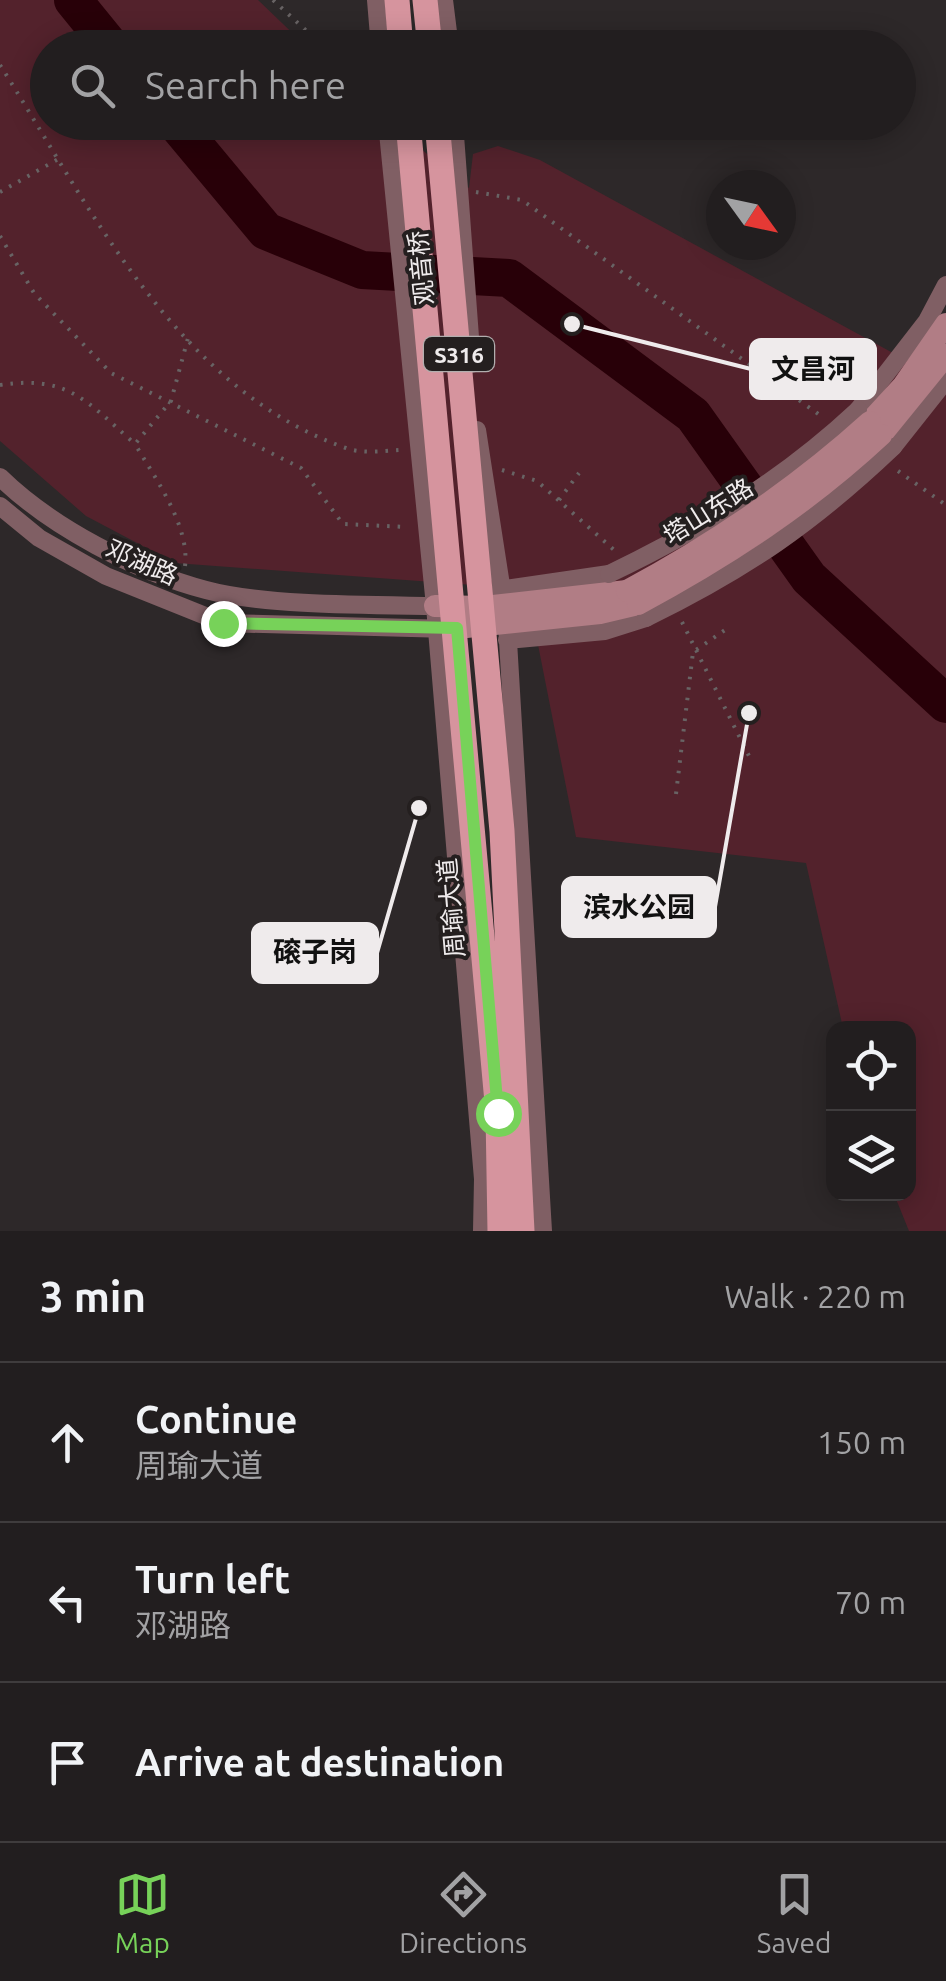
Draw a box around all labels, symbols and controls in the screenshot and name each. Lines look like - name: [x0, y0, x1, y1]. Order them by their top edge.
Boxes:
- search box: [30, 30, 916, 140]
- icon: search: [65, 58, 120, 113]
- text: Search here: [145, 64, 346, 106]
- north arrow: [706, 170, 796, 260]
- street label: 观音桥: [403, 229, 439, 307]
- road number: S316: [424, 337, 494, 371]
- callout: 文昌河: [751, 340, 875, 398]
- text: 文昌河: [771, 353, 855, 384]
- street label: 塔山东路: [658, 473, 758, 549]
- street label: 邓湖路: [102, 534, 182, 590]
- route end: [201, 601, 247, 647]
- street label: 周瑜大道: [433, 857, 469, 959]
- callout: 滨水公园: [563, 878, 715, 936]
- text: 滨水公园: [583, 891, 695, 922]
- callout: 磙子岗: [253, 924, 377, 982]
- text: 磙子岗: [273, 936, 357, 967]
- map controls: [826, 1021, 916, 1201]
- button: locate: [826, 1021, 916, 1111]
- route start: [476, 1091, 522, 1137]
- button: layers: [826, 1111, 916, 1201]
- text: 3 min: [40, 1273, 146, 1320]
- text: Walk · 220 m: [724, 1278, 906, 1314]
- text: Continue: [135, 1398, 297, 1440]
- icon: ahead: [40, 1415, 95, 1470]
- text: 150 m: [817, 1424, 906, 1460]
- text: 周瑜大道: [135, 1447, 263, 1483]
- text: Turn left: [135, 1558, 290, 1600]
- icon: left: [40, 1575, 95, 1630]
- text: 70 m: [835, 1584, 906, 1620]
- text: 邓湖路: [135, 1607, 231, 1643]
- icon: arrive: [40, 1735, 95, 1790]
- text: Arrive at destination: [135, 1741, 504, 1783]
- tab: Map: [115, 1867, 170, 1958]
- tab: Directions: [399, 1867, 527, 1958]
- tab: Saved: [757, 1867, 831, 1958]

